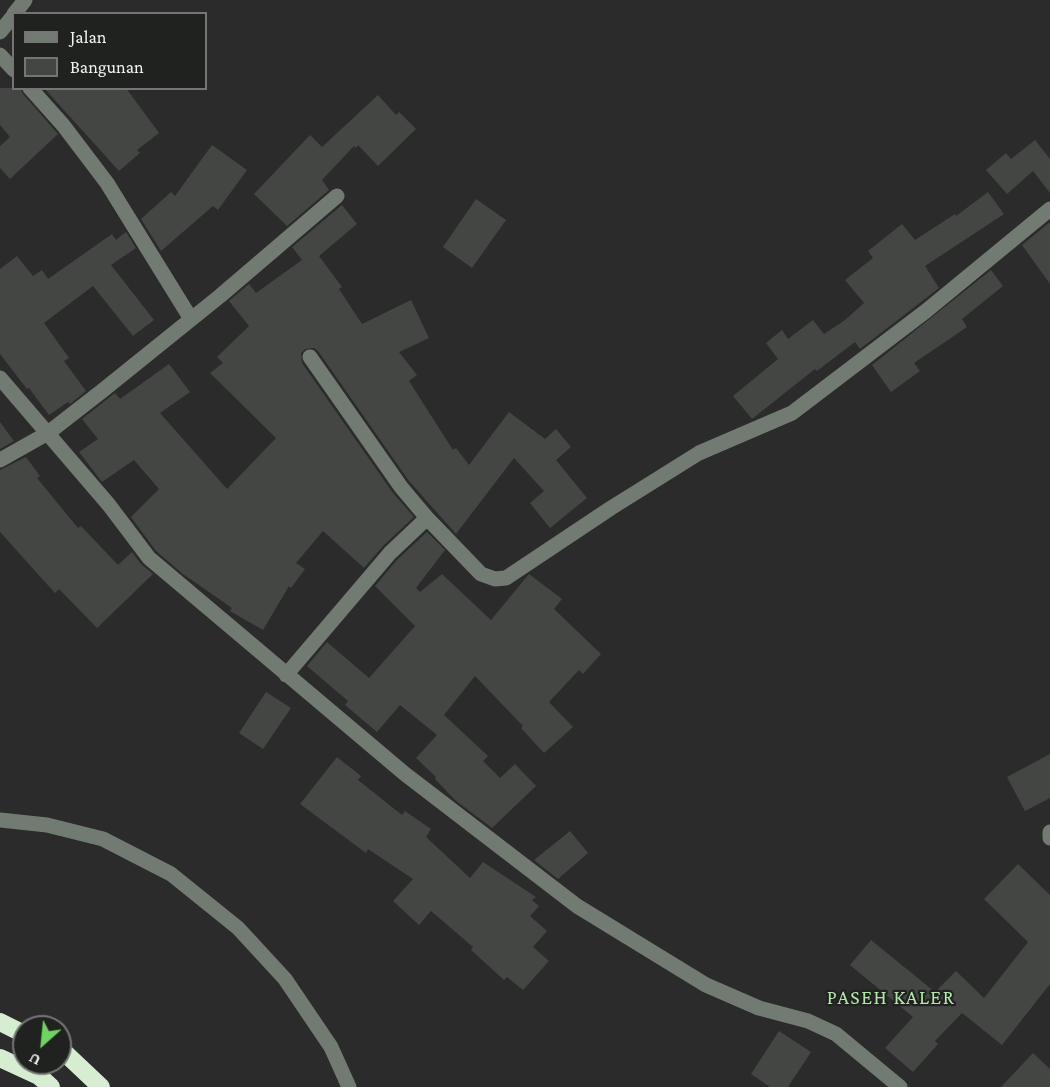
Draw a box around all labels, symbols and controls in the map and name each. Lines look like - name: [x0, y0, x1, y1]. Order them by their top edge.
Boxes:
- legend: [12, 12, 207, 90]
- text: Jalan: [70, 27, 106, 47]
- text: Bangunan: [70, 57, 144, 77]
- district label: PASEH KALER: [827, 986, 955, 1010]
- north arrow: [12, 1015, 72, 1075]
- text: U: [26, 1050, 43, 1070]

